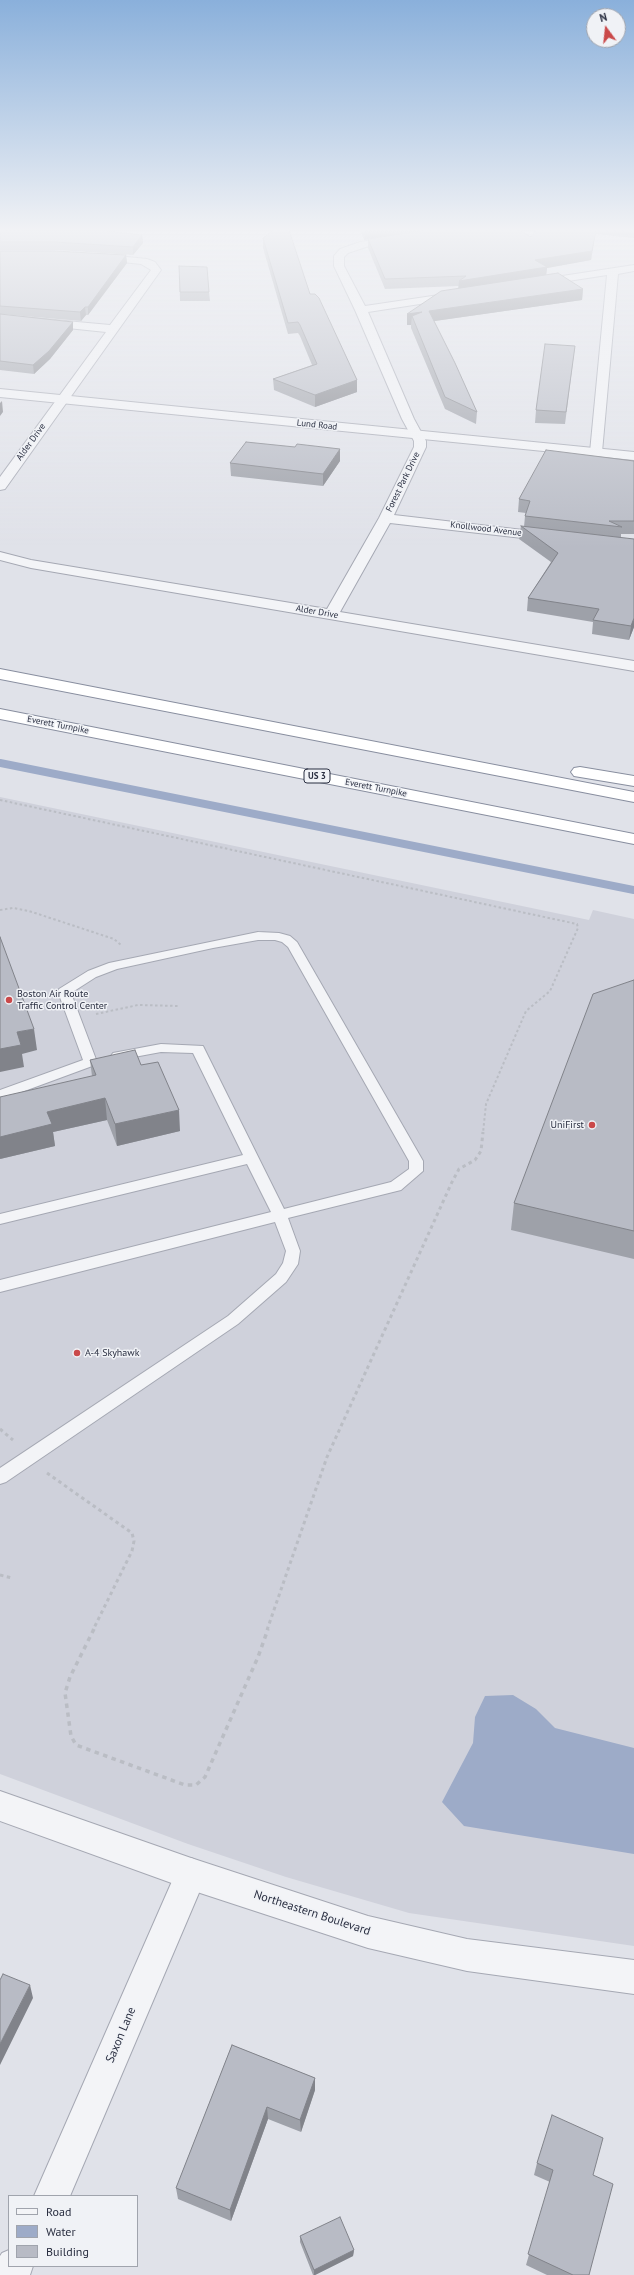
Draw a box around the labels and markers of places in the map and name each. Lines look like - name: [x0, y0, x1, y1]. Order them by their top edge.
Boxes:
- place label: Boston Air Route Traffic Control Center: [17, 988, 107, 1012]
- marker: Boston Air Route Traffic Control Center: [4, 995, 14, 1005]
- place label: UniFirst: [550, 1119, 584, 1131]
- marker: UniFirst: [587, 1120, 597, 1130]
- place label: A-4 Skyhawk: [85, 1347, 139, 1359]
- marker: A-4 Skyhawk: [72, 1348, 82, 1358]

